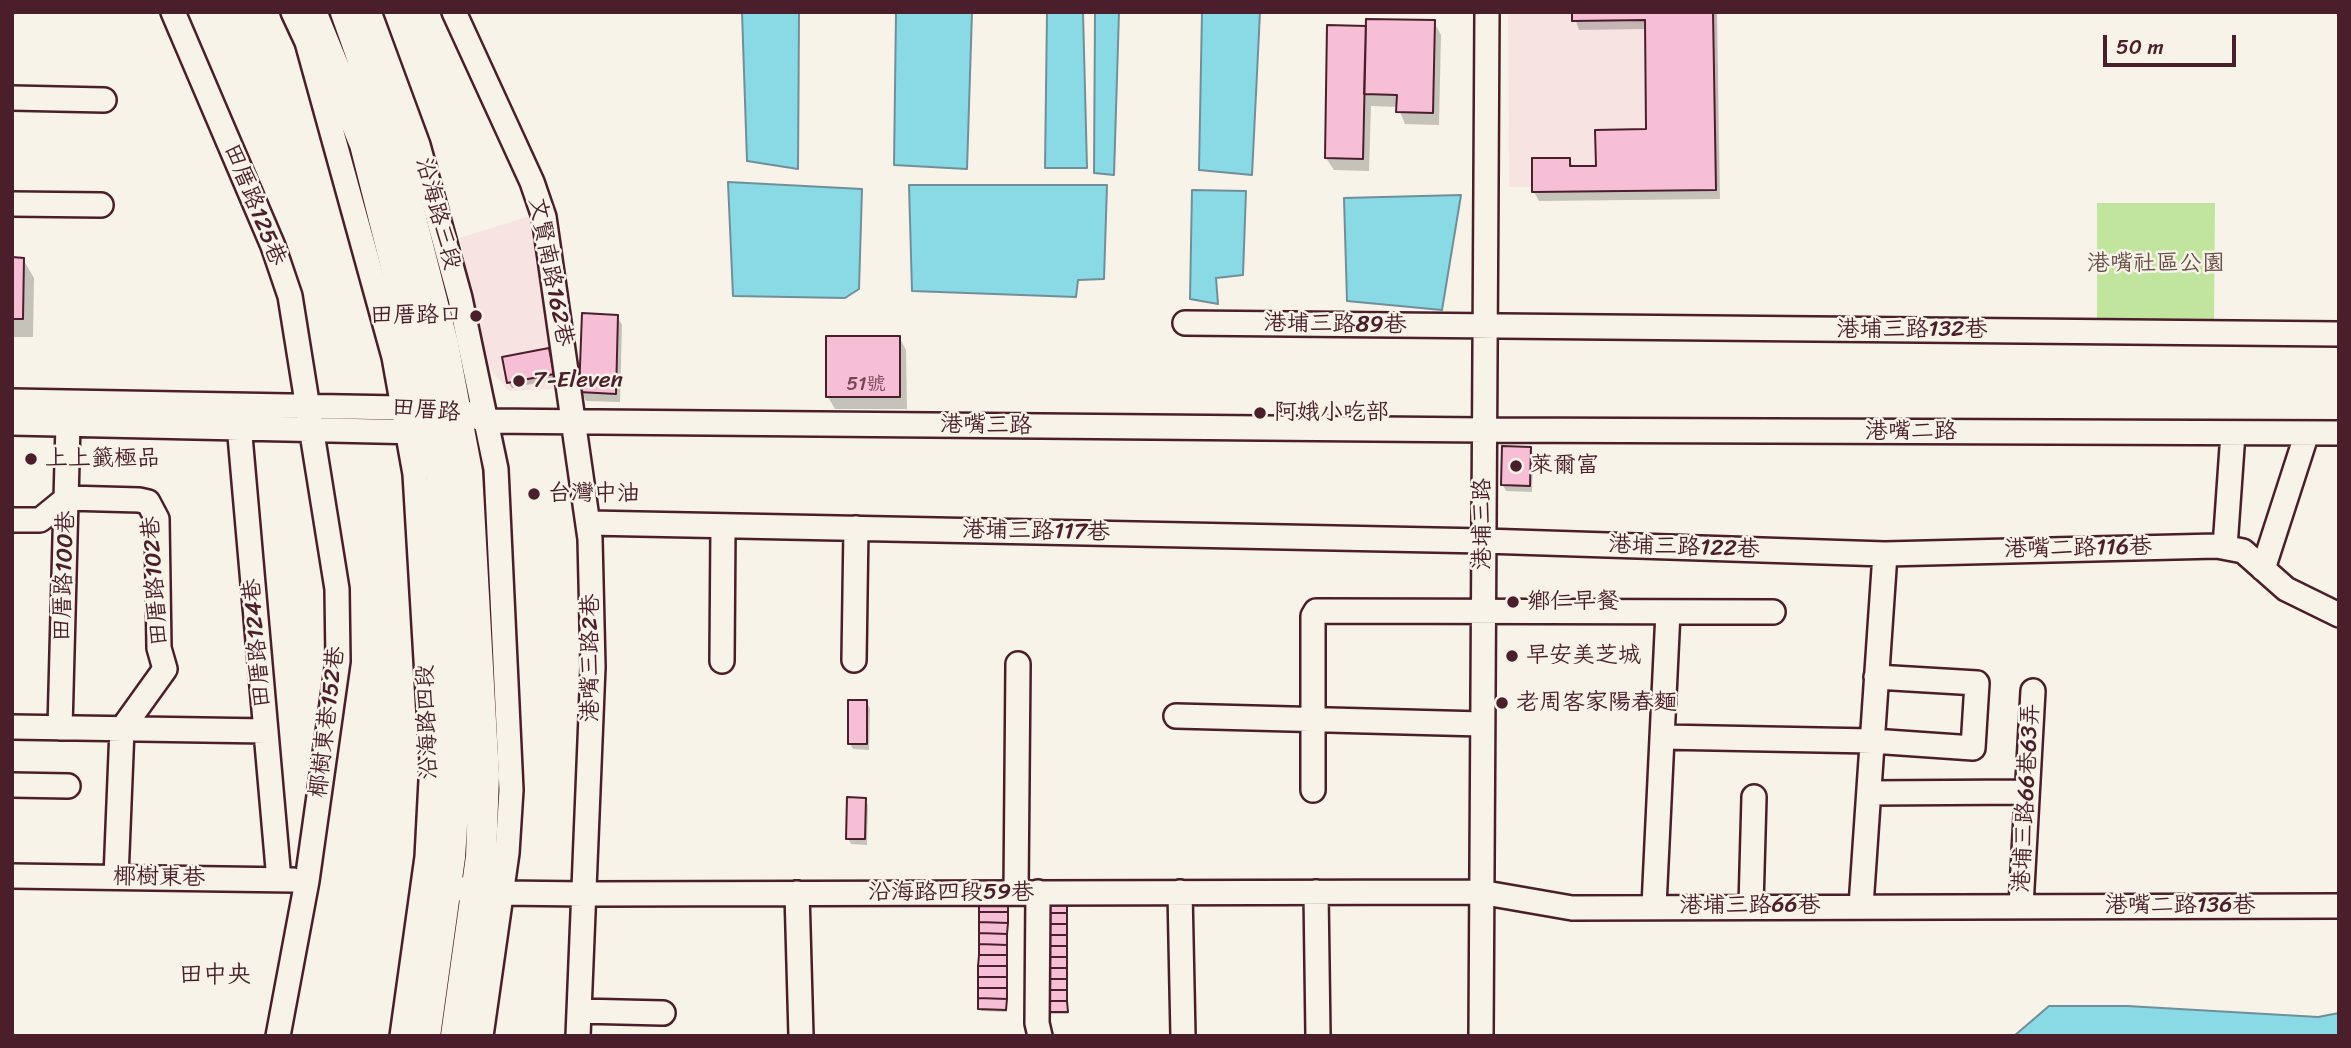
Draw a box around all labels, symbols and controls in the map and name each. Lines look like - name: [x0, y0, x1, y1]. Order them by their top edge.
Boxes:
- scale bar: [2106, 21, 2239, 65]
- text: 50 m: [2116, 28, 2164, 66]
- street label: 田厝路125巷: [217, 140, 291, 270]
- street label: 沿海路三段: [409, 155, 465, 273]
- street label: 文賢南路162巷: [522, 195, 578, 349]
- park label: 港嘴社區公園: [2087, 250, 2225, 278]
- place label: 田厝路口: [370, 302, 462, 330]
- marker: 田厝路口: [468, 308, 484, 324]
- street label: 港埔三路89巷: [1263, 310, 1407, 340]
- street label: 港埔三路132巷: [1837, 316, 1987, 344]
- place label: 7-Eleven: [533, 367, 623, 395]
- marker: 7-Eleven: [511, 373, 527, 389]
- house number: 51號: [847, 374, 885, 396]
- street label: 田厝路: [390, 394, 462, 428]
- place label: 阿娥小吃部: [1274, 399, 1389, 427]
- marker: 阿娥小吃部: [1252, 405, 1268, 421]
- street label: 港嘴三路: [940, 411, 1032, 441]
- street label: 港嘴二路: [1865, 418, 1957, 446]
- place label: 上上籤極品: [45, 445, 160, 473]
- marker: 上上籤極品: [23, 451, 39, 467]
- place label: 萊爾富: [1530, 452, 1599, 480]
- marker: 萊爾富: [1508, 458, 1524, 474]
- street label: 港埔三路: [1469, 478, 1497, 570]
- place label: 台灣中油: [548, 480, 640, 508]
- marker: 台灣中油: [526, 486, 542, 502]
- street label: 田厝路100巷: [49, 510, 81, 642]
- street label: 田厝路102巷: [138, 515, 174, 647]
- street label: 港埔三路117巷: [962, 517, 1110, 547]
- street label: 港埔三路122巷: [1608, 532, 1760, 564]
- street label: 港嘴二路116巷: [2004, 534, 2152, 564]
- street label: 田厝路124巷: [239, 577, 277, 709]
- place label: 鄉仁早餐: [1527, 588, 1619, 616]
- street label: 港嘴三路2巷: [577, 594, 605, 722]
- marker: 鄉仁早餐: [1505, 594, 1521, 610]
- place label: 早安美芝城: [1526, 642, 1641, 670]
- street label: 椰樹東巷152巷: [305, 645, 351, 799]
- marker: 早安美芝城: [1504, 648, 1520, 664]
- street label: 沿海路四段: [412, 664, 444, 780]
- place label: 老周客家陽春麵: [1516, 689, 1677, 717]
- marker: 老周客家陽春麵: [1494, 695, 1510, 711]
- street label: 港埔三路66巷63弄: [2008, 702, 2046, 894]
- street label: 椰樹東巷: [113, 863, 205, 893]
- street label: 沿海路四段59巷: [868, 879, 1034, 907]
- street label: 港埔三路66巷: [1679, 892, 1821, 920]
- street label: 港嘴二路136巷: [2105, 892, 2255, 920]
- district label: 田中央: [179, 962, 251, 990]

